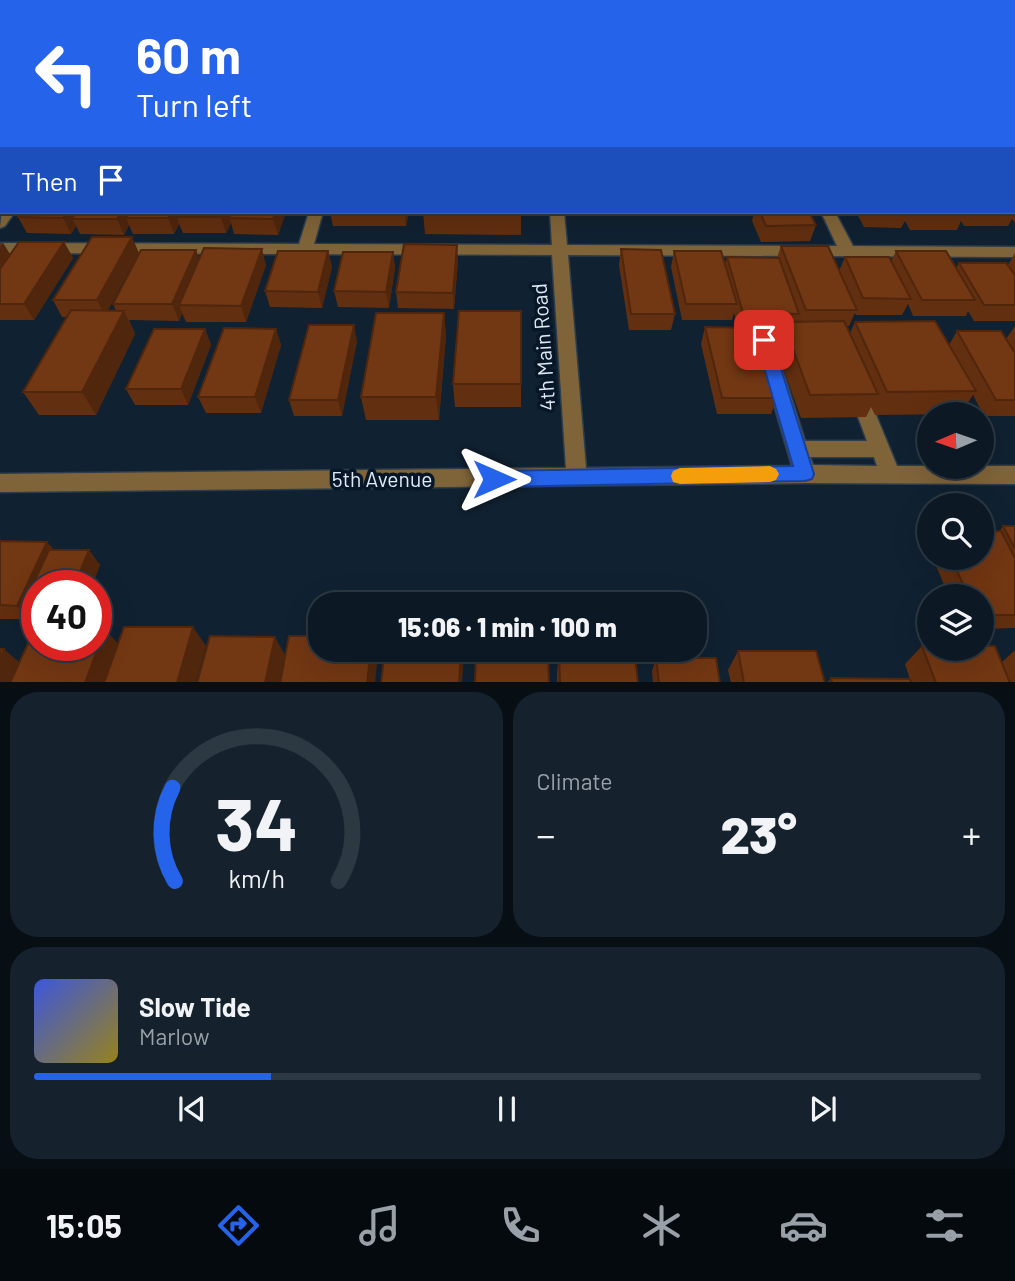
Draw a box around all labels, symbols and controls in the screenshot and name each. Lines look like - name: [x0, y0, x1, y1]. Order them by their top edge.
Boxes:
- text: 60 m: [136, 25, 241, 84]
- icon: left: [21, 28, 112, 119]
- text: Turn left: [136, 85, 253, 123]
- icon: arrive: [92, 161, 130, 199]
- text: Then: [21, 165, 78, 196]
- street label: 4th Main Road: [526, 282, 559, 412]
- pin: [734, 310, 794, 370]
- icon: arrive: [745, 321, 783, 359]
- north arrow: [917, 402, 994, 480]
- map controls: [917, 402, 994, 661]
- position arrow: [457, 442, 531, 516]
- street label: 5th Avenue: [332, 466, 432, 491]
- button: search: [917, 493, 994, 570]
- speed limit sign: 40: [21, 570, 112, 661]
- button: layers: [917, 584, 994, 661]
- text: 15:06 · 1 min · 100 m: [398, 611, 617, 642]
- text: Climate: [537, 767, 613, 795]
- text: 34: [215, 778, 298, 866]
- text: 23°: [720, 802, 797, 864]
- text: −: [537, 811, 556, 857]
- text: +: [962, 811, 981, 857]
- text: km/h: [228, 862, 285, 892]
- text: Slow Tide: [139, 991, 251, 1022]
- text: Marlow: [139, 1022, 210, 1050]
- icon: previous: [173, 1090, 211, 1128]
- icon: pause: [488, 1090, 526, 1128]
- icon: next: [804, 1090, 842, 1128]
- icon: directions: [214, 1201, 263, 1250]
- icon: music: [355, 1201, 404, 1250]
- icon: phone: [496, 1201, 545, 1250]
- icon: climate: [637, 1201, 686, 1250]
- icon: car: [779, 1201, 828, 1250]
- icon: filters: [920, 1201, 969, 1250]
- text: 15:05: [46, 1206, 122, 1244]

